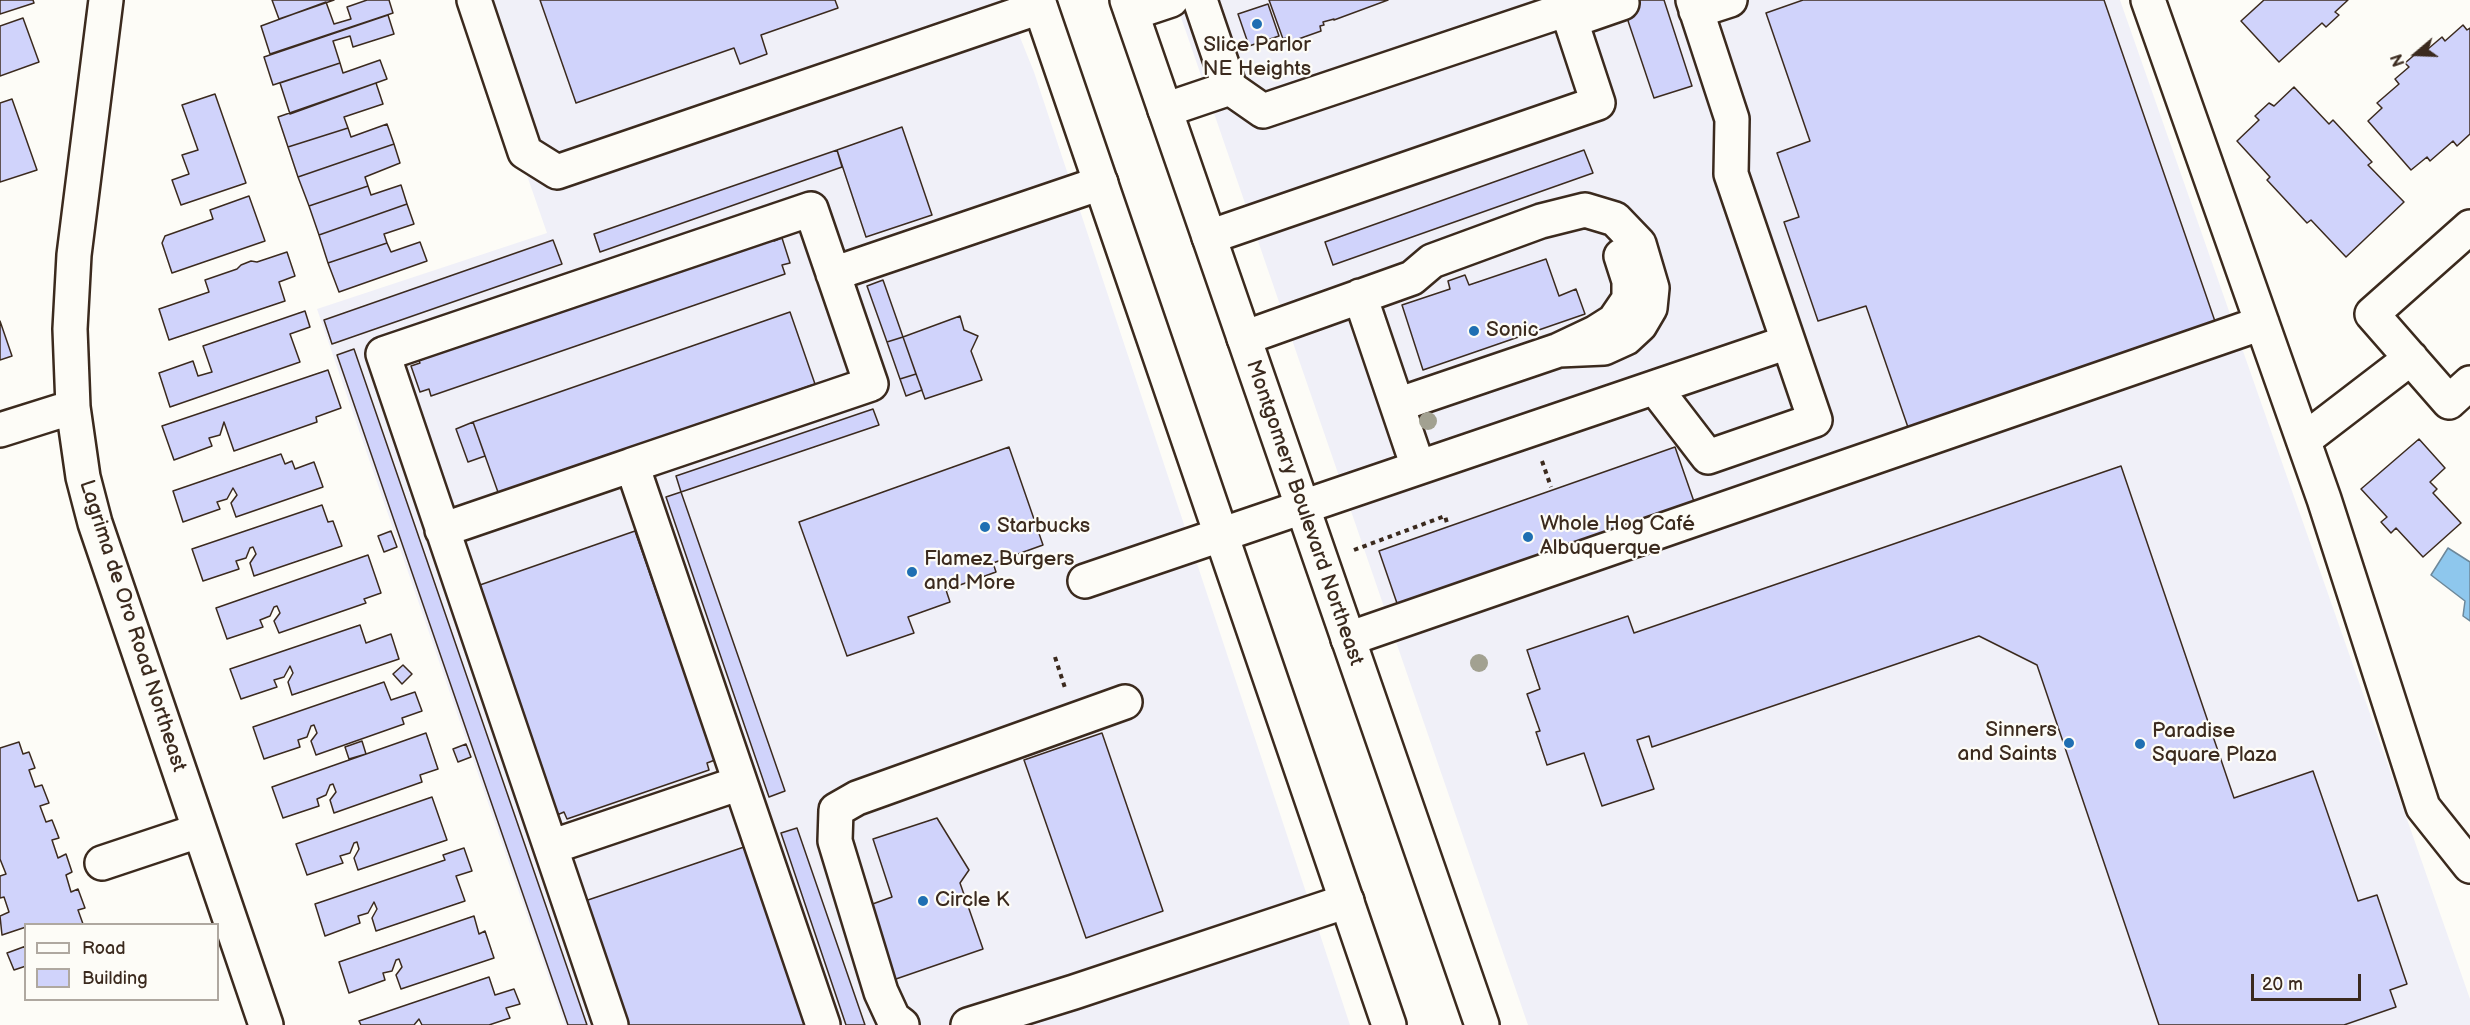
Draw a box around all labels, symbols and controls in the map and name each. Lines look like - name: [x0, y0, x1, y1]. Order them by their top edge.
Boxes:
- marker: Slice Parlor NE Heights: [1250, 17, 1264, 31]
- north arrow: [2386, 24, 2446, 84]
- place label: Slice Parlor NE Heights: [1203, 33, 1311, 83]
- text: N: [2388, 51, 2409, 69]
- place label: Sonic: [1486, 318, 1539, 344]
- marker: Sonic: [1467, 324, 1481, 338]
- street label: Montgomery Boulevard Northeast: [1240, 357, 1368, 669]
- street label: Lagrima de Oro Road Northeast: [73, 477, 191, 775]
- place label: Whole Hog Café Albuquerque: [1540, 512, 1695, 562]
- place label: Starbucks: [997, 514, 1090, 540]
- marker: Starbucks: [978, 520, 992, 534]
- marker: Whole Hog Café Albuquerque: [1521, 530, 1535, 544]
- place label: Flamez Burgers and More: [924, 547, 1074, 597]
- marker: Flamez Burgers and More: [905, 565, 919, 579]
- place label: Sinners and Saints: [1958, 718, 2057, 768]
- place label: Paradise Square Plaza: [2152, 719, 2277, 769]
- marker: Sinners and Saints: [2062, 736, 2076, 750]
- marker: Paradise Square Plaza: [2133, 737, 2147, 751]
- place label: Circle K: [935, 888, 1009, 914]
- marker: Circle K: [916, 894, 930, 908]
- legend: [24, 923, 219, 1001]
- text: Road: [82, 938, 126, 959]
- scale bar: [2254, 962, 2364, 1000]
- text: Building: [82, 968, 148, 989]
- text: 20 m: [2262, 974, 2303, 995]

